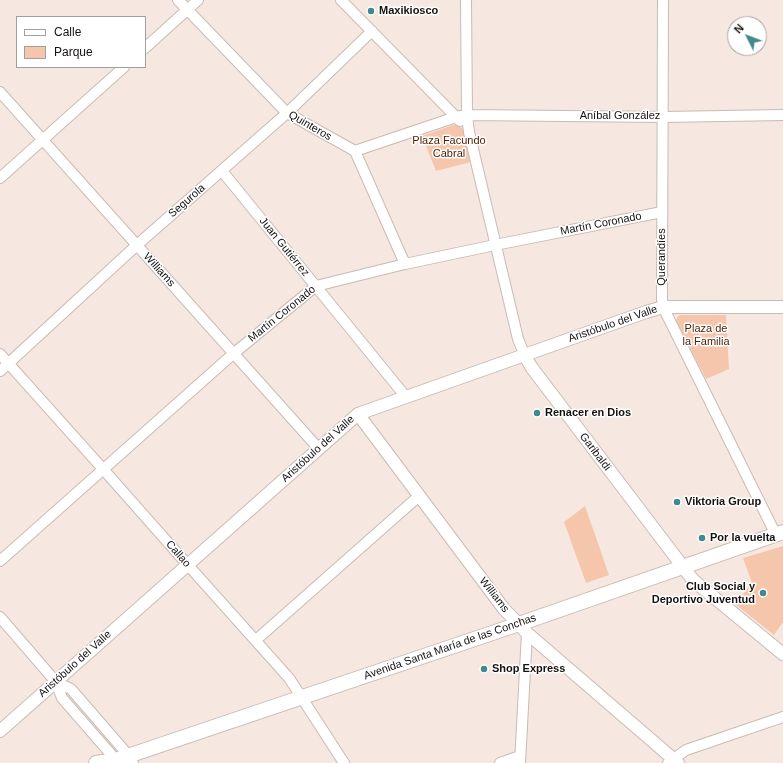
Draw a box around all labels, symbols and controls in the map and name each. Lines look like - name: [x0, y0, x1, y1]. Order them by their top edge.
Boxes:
- place label: Maxikiosco: [379, 4, 438, 18]
- marker: Maxikiosco: [366, 6, 376, 16]
- legend: [16, 16, 146, 68]
- north arrow: [727, 16, 767, 56]
- text: N: [732, 22, 746, 36]
- text: Calle: [54, 25, 81, 39]
- text: Parque: [54, 45, 93, 59]
- street label: Quinteros: [286, 108, 334, 144]
- street label: Aníbal González: [580, 109, 660, 123]
- park label: Plaza Facundo Cabral: [412, 134, 486, 160]
- street label: Segurola: [166, 182, 208, 220]
- street label: Martín Coronado: [559, 210, 643, 238]
- street label: Juan Gutiérrez: [256, 215, 312, 279]
- street label: Querandíes: [655, 228, 669, 286]
- street label: Williams: [140, 250, 178, 290]
- street label: Martín Coronado: [246, 283, 318, 345]
- street label: Aristóbulo del Valle: [567, 303, 659, 345]
- park label: Plaza de la Familia: [682, 322, 730, 348]
- place label: Renacer en Dios: [545, 406, 631, 420]
- marker: Renacer en Dios: [532, 408, 542, 418]
- street label: Aristóbulo del Valle: [279, 413, 357, 485]
- street label: Garibaldi: [576, 430, 614, 474]
- place label: Viktoria Group: [685, 495, 761, 509]
- marker: Viktoria Group: [672, 497, 682, 507]
- place label: Por la vuelta: [710, 531, 775, 545]
- marker: Por la vuelta: [697, 533, 707, 543]
- street label: Callao: [163, 538, 193, 570]
- street label: Williams: [476, 575, 512, 615]
- place label: Club Social y Deportivo Juventud: [652, 580, 755, 606]
- marker: Club Social y Deportivo Juventud: [758, 588, 768, 598]
- street label: Avenida Santa María de las Conchas: [362, 611, 538, 683]
- street label: Aristóbulo del Valle: [36, 628, 114, 700]
- place label: Shop Express: [492, 662, 565, 676]
- marker: Shop Express: [479, 664, 489, 674]

